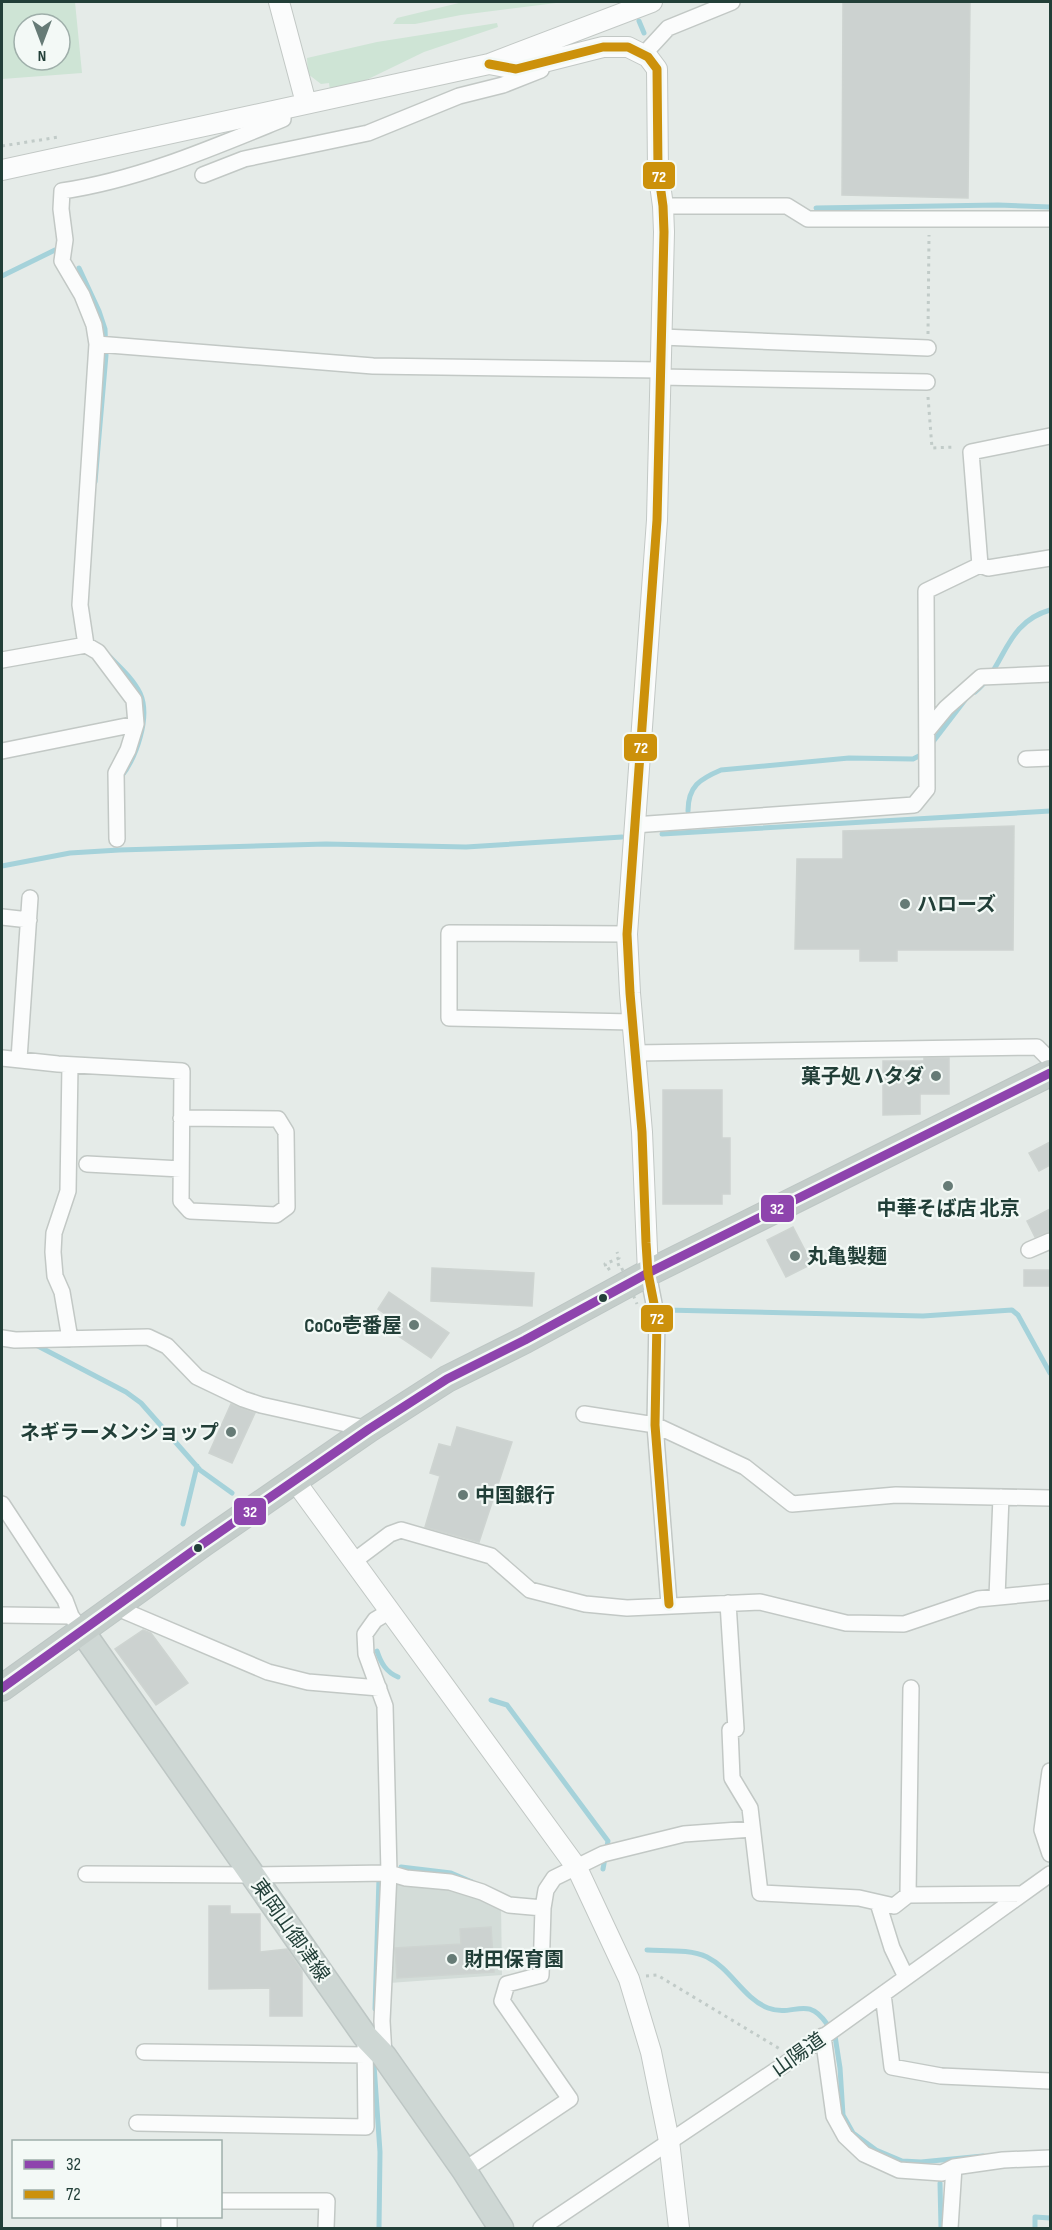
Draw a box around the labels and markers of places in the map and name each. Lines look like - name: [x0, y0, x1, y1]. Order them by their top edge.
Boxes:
- place label: ハローズ: [917, 893, 996, 917]
- marker: ハローズ: [898, 897, 912, 911]
- place label: 菓子処 ハタダ: [801, 1065, 924, 1089]
- marker: 菓子処 ハタダ: [929, 1069, 943, 1083]
- marker: 中華そば店 北京: [941, 1179, 955, 1193]
- place label: 中華そば店 北京: [876, 1197, 1020, 1221]
- place label: 丸亀製麺: [807, 1245, 887, 1269]
- marker: 丸亀製麺: [788, 1249, 802, 1263]
- unlabelled marker: [597, 1292, 609, 1304]
- place label: CoCo壱番屋: [304, 1314, 402, 1338]
- marker: CoCo壱番屋: [407, 1318, 421, 1332]
- place label: ネギラーメンショップ: [20, 1421, 219, 1445]
- marker: ネギラーメンショップ: [224, 1425, 238, 1439]
- place label: 中国銀行: [475, 1484, 555, 1508]
- marker: 中国銀行: [456, 1488, 470, 1502]
- unlabelled marker: [192, 1542, 204, 1554]
- place label: 財田保育園: [464, 1948, 564, 1972]
- marker: 財田保育園: [445, 1952, 459, 1966]

